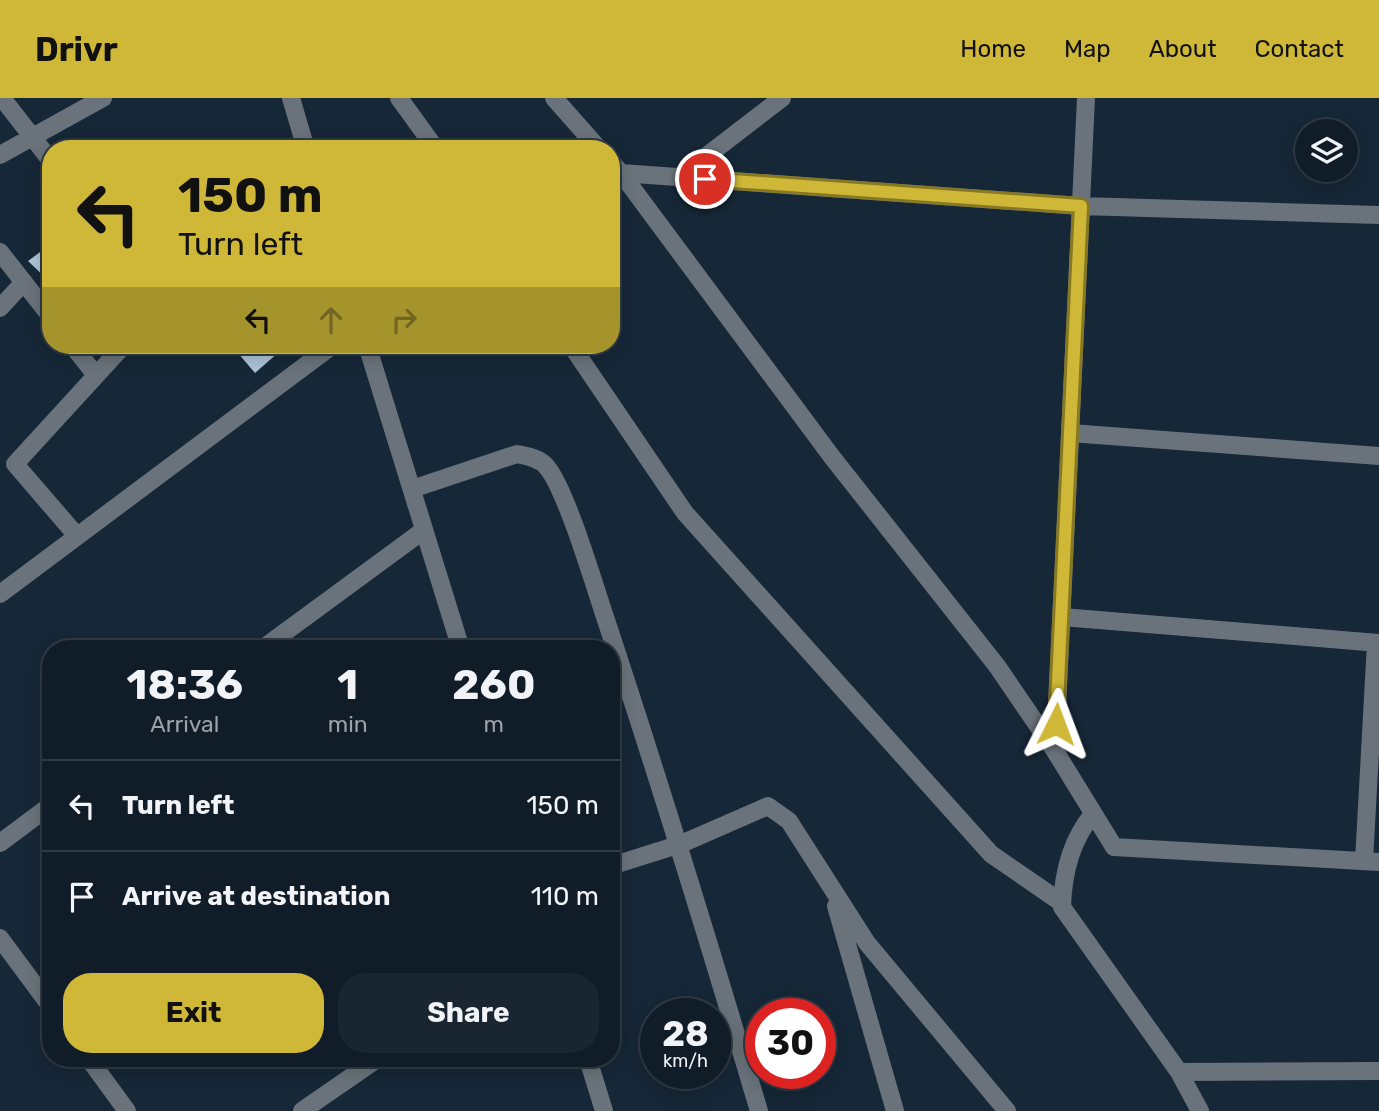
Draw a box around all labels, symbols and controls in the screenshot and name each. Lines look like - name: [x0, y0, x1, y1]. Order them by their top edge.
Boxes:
- text: Drivr: [35, 30, 118, 69]
- text: Home: [960, 35, 1026, 63]
- text: Map: [1064, 35, 1111, 63]
- text: About: [1149, 35, 1217, 63]
- text: Contact: [1255, 35, 1344, 63]
- map controls: [1295, 119, 1358, 182]
- button: layers: [1295, 119, 1358, 182]
- pin: [675, 149, 735, 209]
- icon: arrive: [686, 160, 724, 198]
- text: 150 m: [178, 166, 323, 224]
- icon: left: [63, 168, 154, 259]
- text: Turn left: [178, 225, 303, 263]
- icon: left: [239, 301, 277, 339]
- icon: ahead: [312, 301, 350, 339]
- icon: right: [385, 301, 423, 339]
- text: 18:36: [127, 660, 243, 710]
- text: 1: [337, 660, 358, 710]
- text: 260: [452, 660, 535, 710]
- position arrow: [1019, 687, 1093, 761]
- text: Arrival: [150, 710, 219, 738]
- text: min: [328, 710, 368, 738]
- text: m: [484, 710, 504, 738]
- icon: left: [63, 787, 101, 825]
- text: Turn left: [122, 790, 234, 821]
- text: 150 m: [526, 790, 599, 821]
- icon: arrive: [63, 878, 101, 916]
- text: Arrive at destination: [122, 881, 390, 912]
- text: 110 m: [531, 881, 599, 912]
- button: Exit: [63, 973, 324, 1053]
- button: Share: [338, 973, 599, 1053]
- speed limit sign: 30: [745, 998, 836, 1089]
- text: 28: [662, 1013, 709, 1055]
- text: km/h: [663, 1050, 708, 1072]

